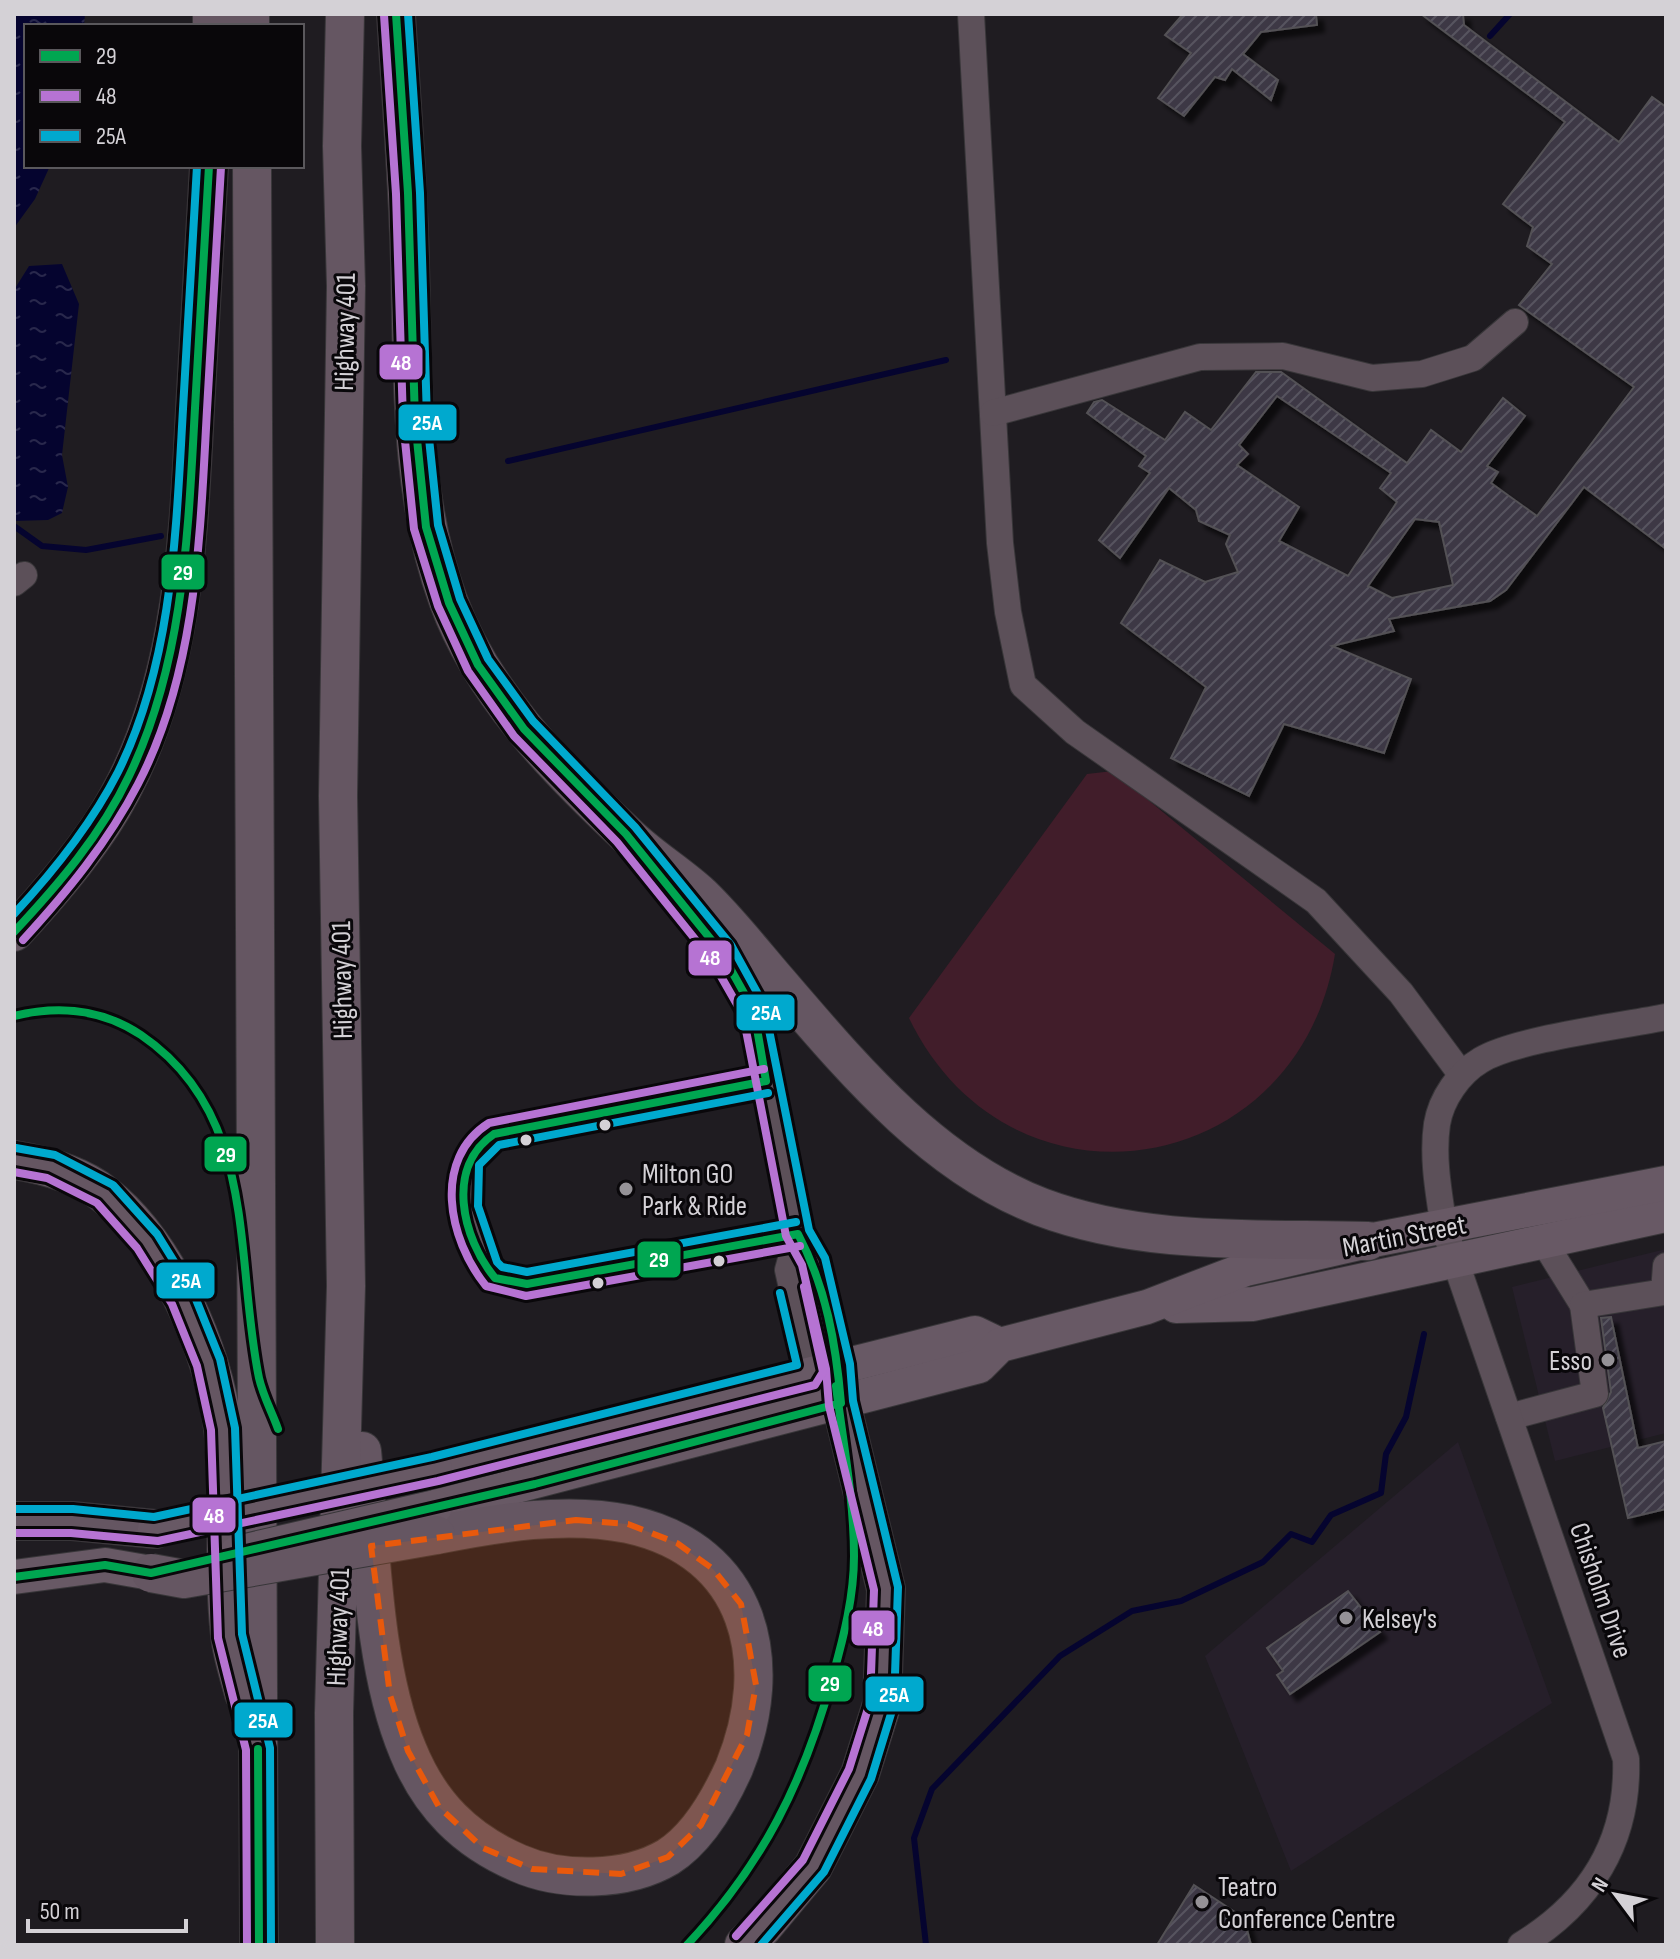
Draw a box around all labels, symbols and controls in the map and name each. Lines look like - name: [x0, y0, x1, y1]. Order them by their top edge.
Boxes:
- legend: [24, 24, 304, 168]
- text: 29: [96, 42, 117, 71]
- text: 48: [96, 82, 117, 111]
- text: 25A: [96, 122, 127, 151]
- street label: Highway 401: [328, 273, 363, 391]
- line badge: 48: [378, 343, 424, 381]
- text: 48: [391, 350, 411, 377]
- line badge: 25A: [397, 403, 458, 442]
- text: 25A: [412, 410, 442, 437]
- line badge: 29: [160, 553, 206, 591]
- text: 29: [173, 560, 193, 587]
- street label: Highway 401: [325, 921, 360, 1039]
- line badge: 48: [687, 939, 733, 977]
- text: 48: [700, 945, 720, 972]
- line badge: 25A: [735, 993, 796, 1032]
- text: 25A: [751, 1000, 781, 1027]
- unlabelled marker: [597, 1117, 613, 1133]
- unlabelled marker: [518, 1132, 534, 1148]
- line badge: 29: [203, 1135, 248, 1173]
- text: 29: [216, 1142, 236, 1169]
- place label: Milton GO Park & Ride: [642, 1158, 747, 1223]
- marker: Milton GO Park & Ride: [617, 1180, 635, 1198]
- street label: Martin Street: [1340, 1208, 1469, 1265]
- line badge: 29: [636, 1240, 682, 1279]
- text: 29: [649, 1247, 669, 1274]
- unlabelled marker: [711, 1253, 727, 1269]
- line badge: 25A: [155, 1261, 216, 1300]
- text: 25A: [171, 1268, 201, 1295]
- unlabelled marker: [590, 1275, 606, 1291]
- place label: Esso: [1549, 1345, 1592, 1378]
- marker: Esso: [1599, 1351, 1617, 1369]
- line badge: 48: [191, 1496, 237, 1534]
- text: 48: [204, 1503, 224, 1530]
- street label: Chisholm Drive: [1562, 1518, 1639, 1662]
- street label: Highway 401: [320, 1567, 357, 1686]
- place label: Kelsey's: [1362, 1603, 1437, 1636]
- line badge: 48: [850, 1609, 896, 1647]
- marker: Kelsey's: [1337, 1609, 1355, 1627]
- text: 48: [863, 1616, 883, 1643]
- line badge: 29: [807, 1664, 853, 1703]
- text: 29: [820, 1671, 840, 1698]
- line badge: 25A: [864, 1675, 925, 1713]
- text: 25A: [879, 1682, 909, 1709]
- line badge: 25A: [233, 1701, 294, 1739]
- text: 25A: [248, 1708, 278, 1735]
- north arrow: [1576, 1855, 1656, 1935]
- place label: Teatro Conference Centre: [1218, 1871, 1395, 1936]
- text: N: [1586, 1873, 1615, 1897]
- scale bar: [28, 1883, 186, 1933]
- marker: Teatro Conference Centre: [1193, 1893, 1211, 1911]
- text: 50 m: [40, 1897, 80, 1926]

